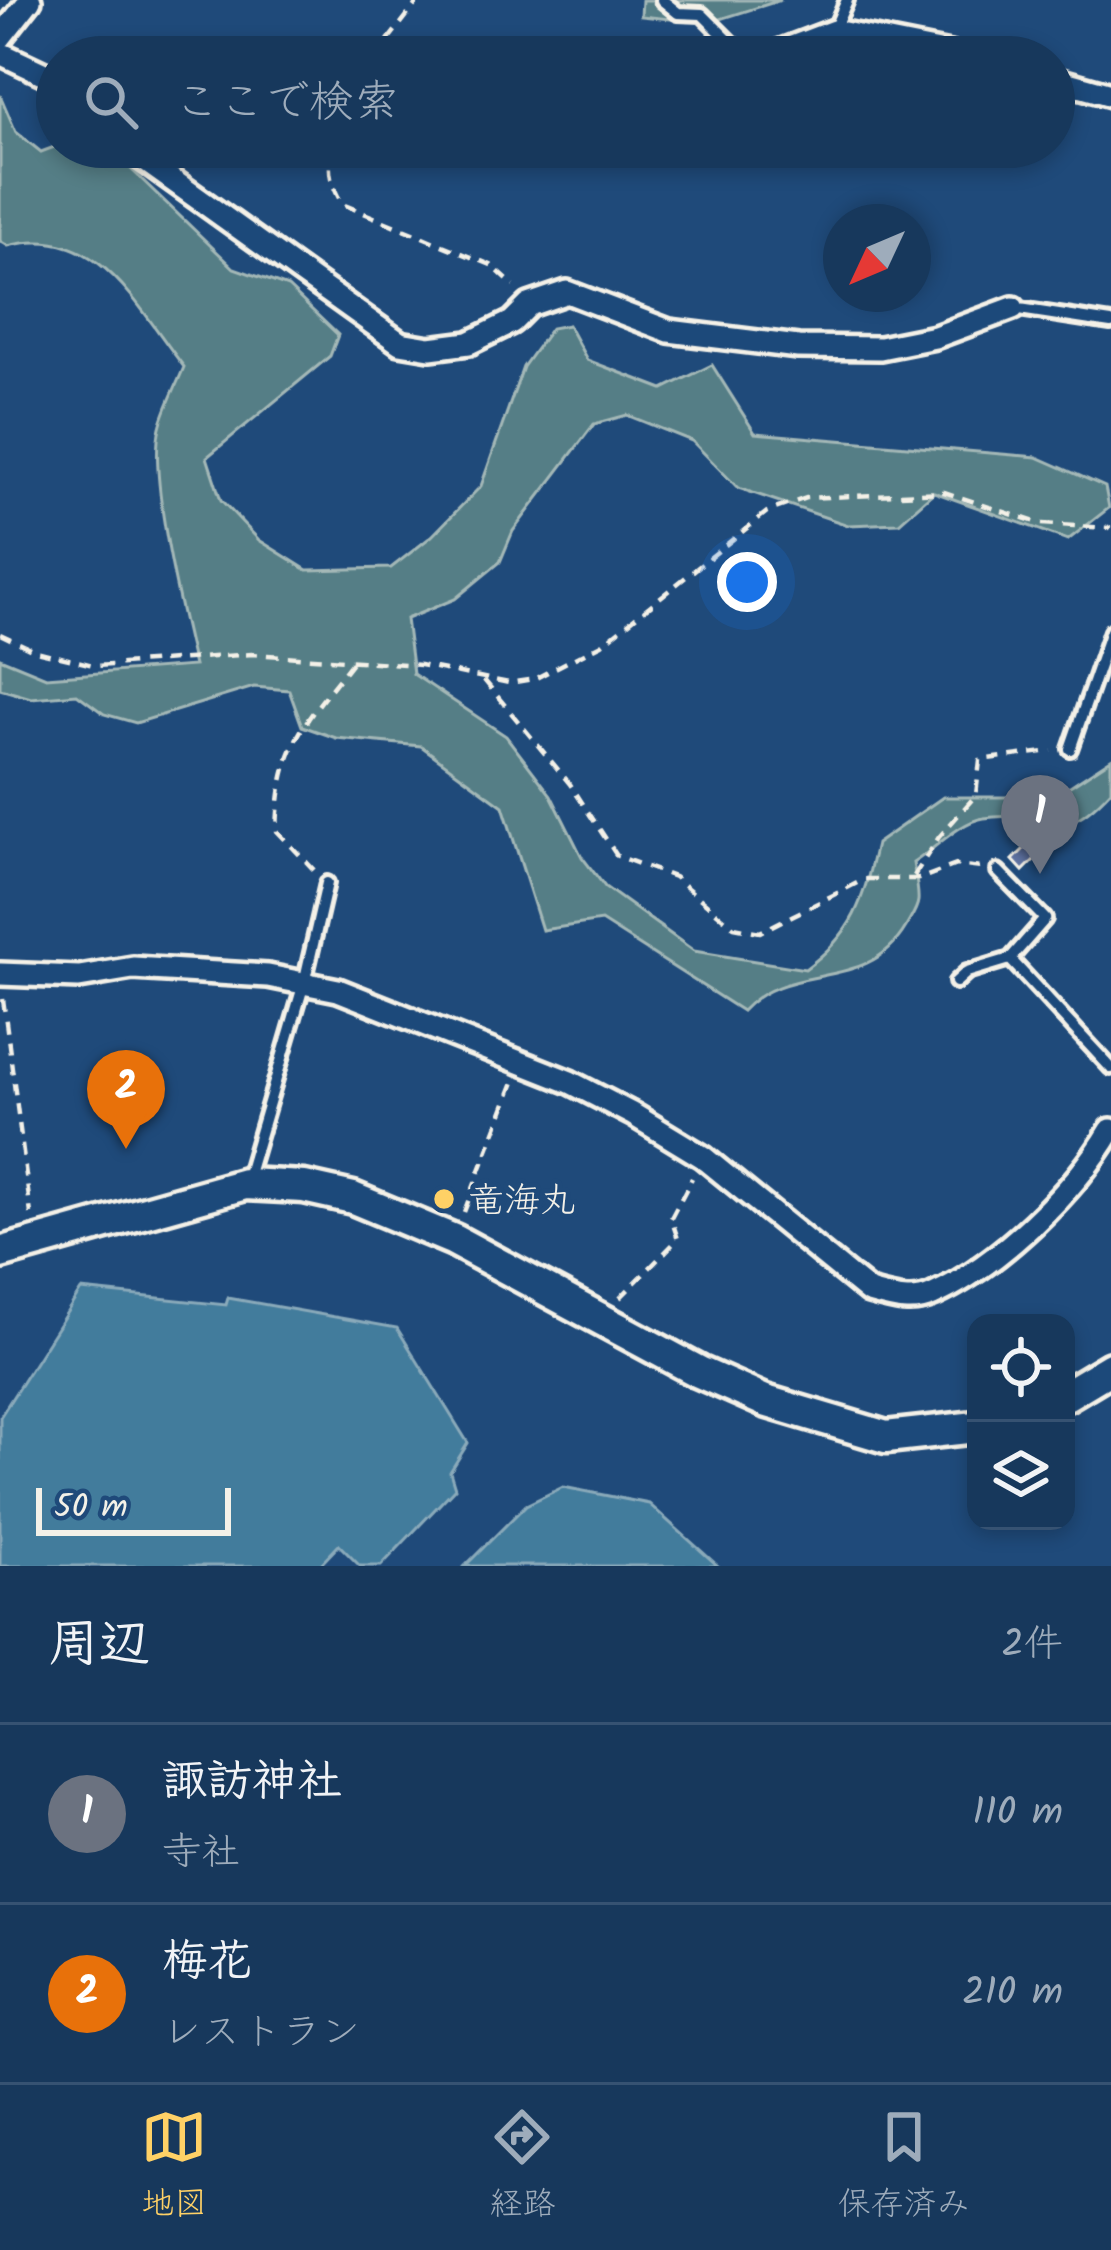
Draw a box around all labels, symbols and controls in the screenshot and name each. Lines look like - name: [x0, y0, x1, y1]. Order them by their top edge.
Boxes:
- search box: [36, 36, 1075, 168]
- text: ここで検索: [174, 68, 399, 140]
- icon: search: [78, 69, 144, 135]
- north arrow: [823, 204, 931, 312]
- your location: [717, 552, 777, 612]
- pin: 1: [1001, 775, 1079, 874]
- pin: 2: [87, 1050, 165, 1149]
- place label: 竜海丸: [468, 1174, 576, 1231]
- marker: 竜海丸: [431, 1186, 457, 1212]
- map controls: [967, 1314, 1075, 1530]
- button: locate: [967, 1314, 1075, 1422]
- button: layers: [967, 1422, 1075, 1530]
- scale bar: [36, 1482, 231, 1535]
- text: 50 m: [54, 1482, 128, 1535]
- text: 周辺: [48, 1606, 150, 1687]
- text: 2件: [1001, 1615, 1063, 1677]
- text: 諏訪神社: [162, 1747, 342, 1819]
- text: 1: [81, 1783, 93, 1845]
- text: 110 m: [972, 1783, 1063, 1845]
- text: 寺社: [162, 1823, 240, 1885]
- text: 梅花: [162, 1927, 252, 1999]
- text: 2: [76, 1963, 98, 2025]
- text: 210 m: [962, 1963, 1063, 2025]
- text: レストラン: [162, 2003, 360, 2065]
- tab: 地図: [141, 2104, 207, 2232]
- tab: 経路: [489, 2104, 555, 2232]
- tab: 保存済み: [838, 2104, 970, 2232]

